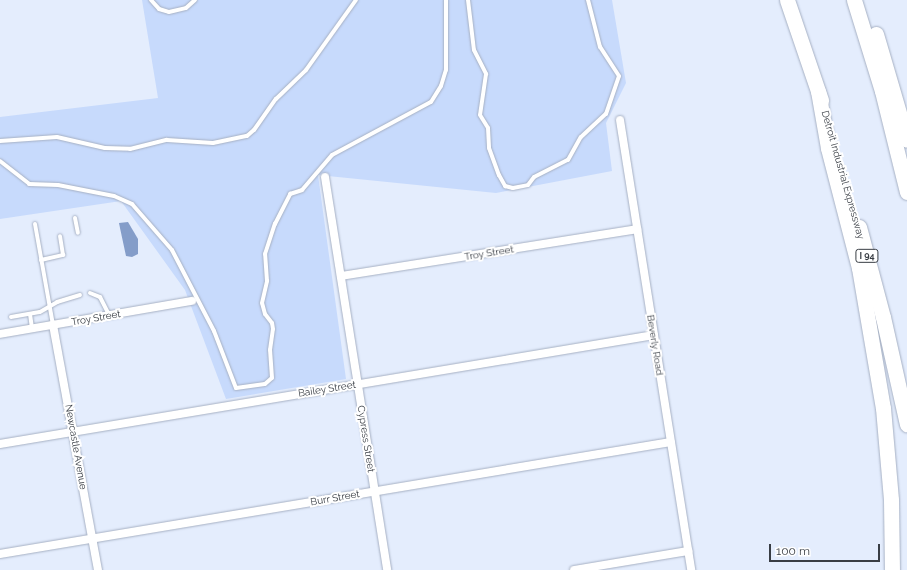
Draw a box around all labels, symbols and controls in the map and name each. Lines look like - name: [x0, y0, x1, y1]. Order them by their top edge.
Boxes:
- street label: Detroit Industrial Expressway: [819, 109, 867, 241]
- street label: Troy Street: [463, 243, 515, 263]
- road number: I 94: [855, 249, 879, 263]
- street label: Troy Street: [70, 308, 122, 328]
- street label: Beverly Road: [644, 314, 666, 376]
- street label: Bailey Street: [297, 379, 357, 399]
- street label: Newcastle Avenue: [63, 403, 89, 491]
- street label: Cypress Street: [355, 405, 377, 473]
- street label: Burr Street: [309, 488, 361, 508]
- scale bar: [771, 536, 882, 562]
- text: 100 m: [776, 544, 810, 558]

